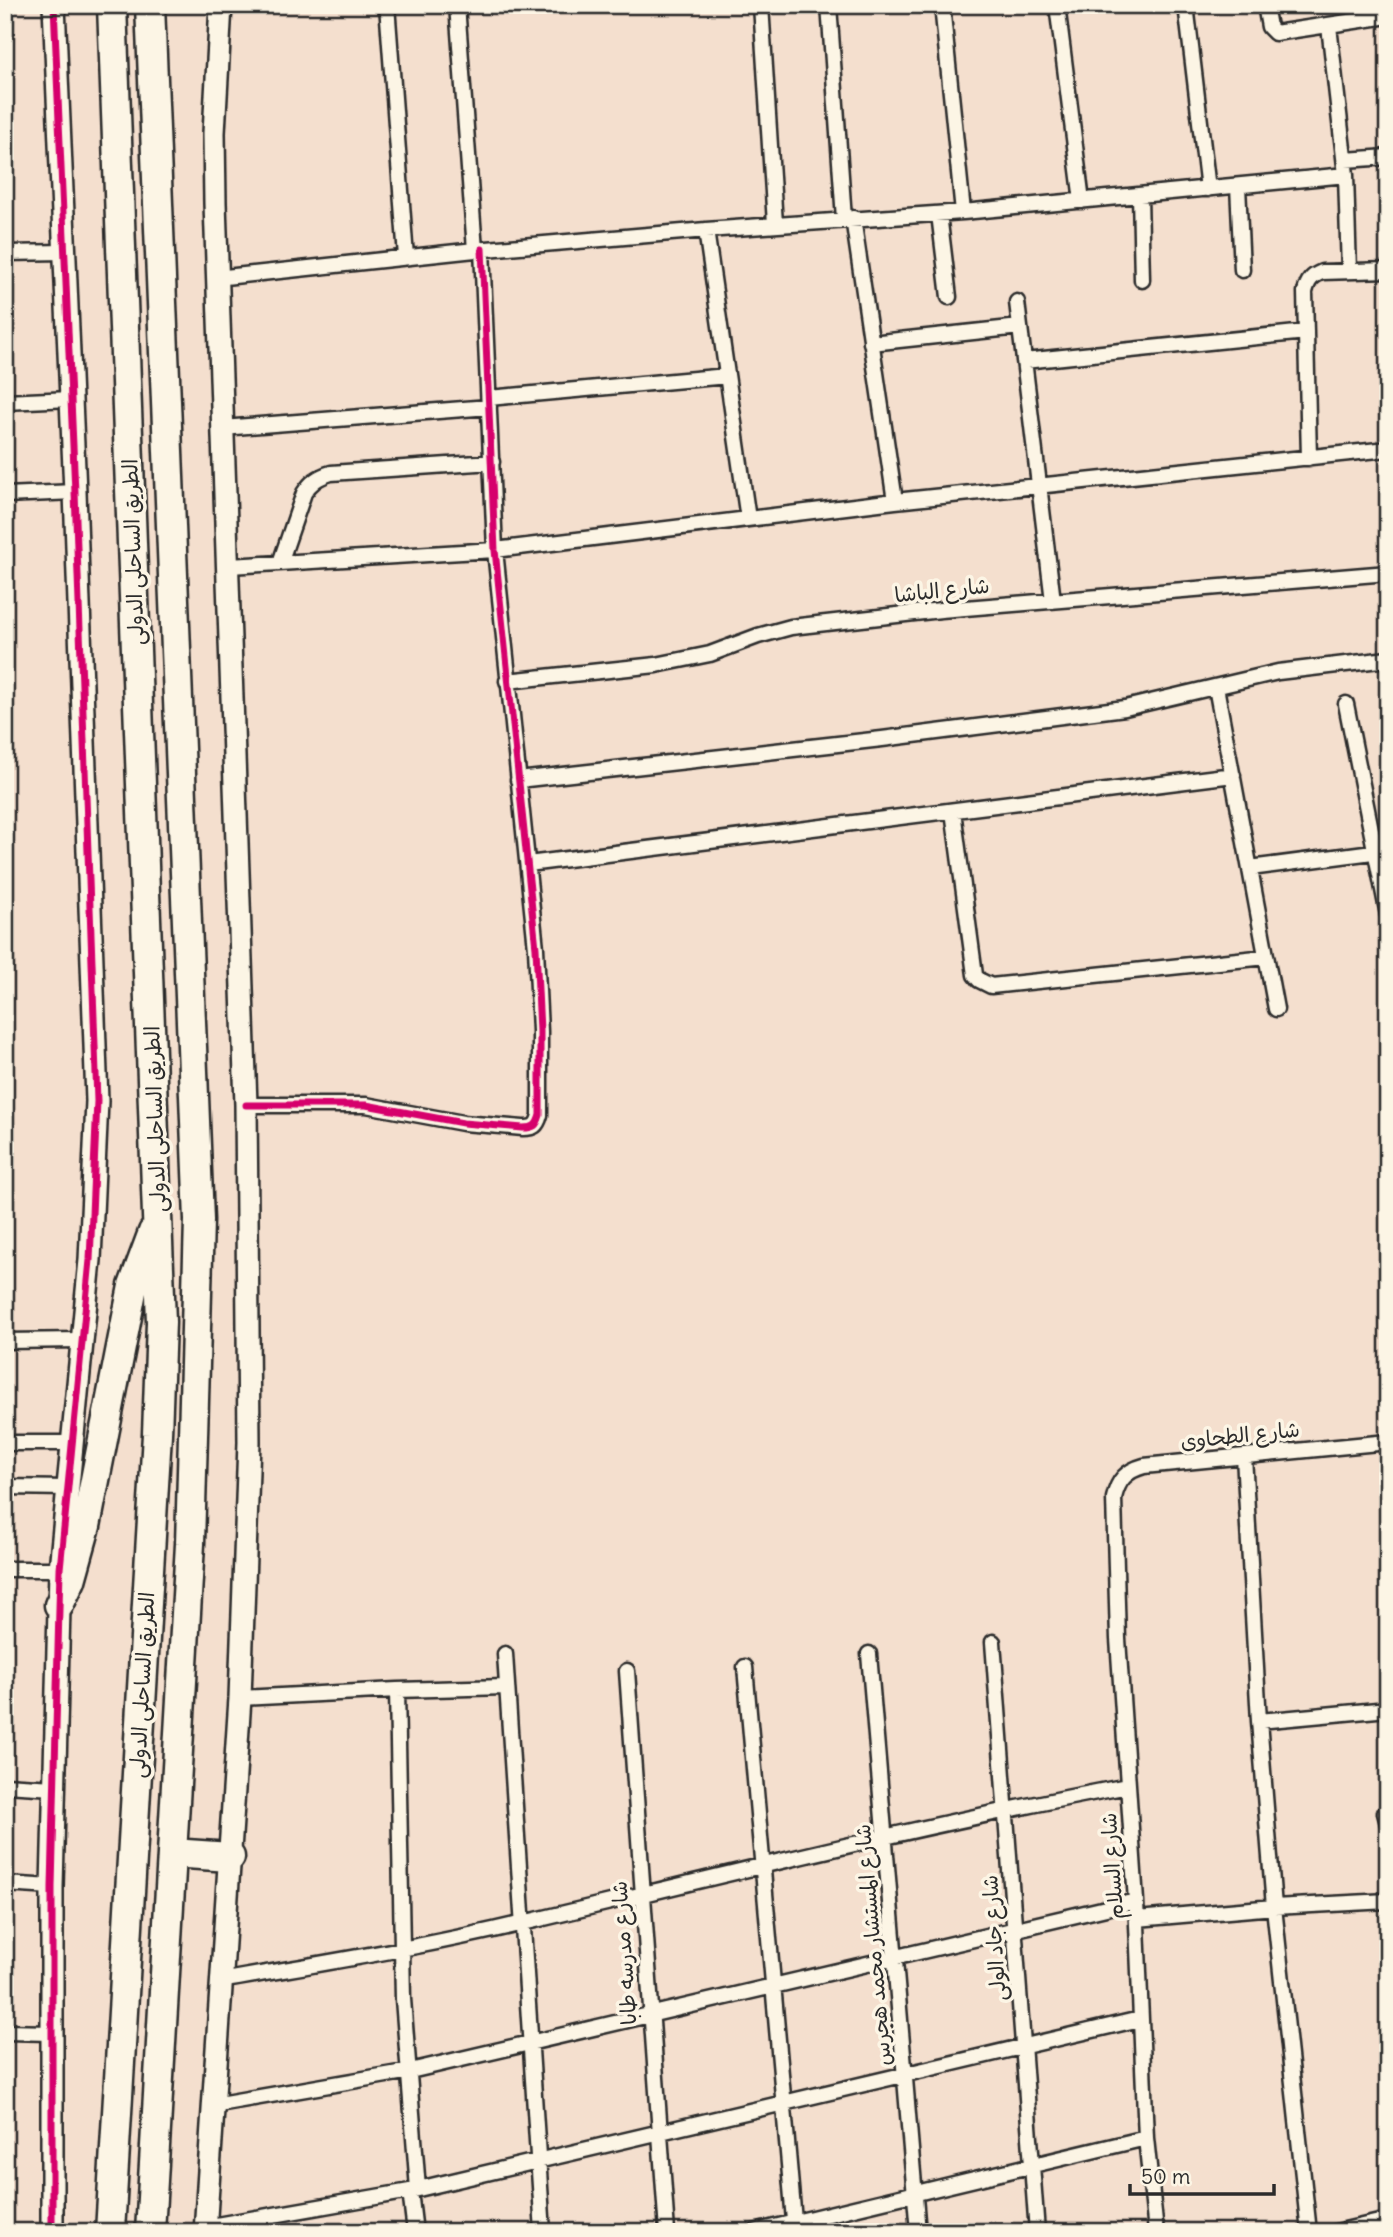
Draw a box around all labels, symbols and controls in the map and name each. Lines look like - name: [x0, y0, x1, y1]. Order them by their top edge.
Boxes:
- street label: الطريق الساحلى الدولى: [116, 458, 151, 646]
- street label: شارع الباشا: [893, 572, 991, 610]
- street label: الطريق الساحلى الدولى: [138, 1025, 173, 1213]
- street label: شارع الطحاوى: [1179, 1415, 1301, 1457]
- street label: الطريق الساحلى الدولى: [124, 1591, 161, 1779]
- street label: شارع السلام: [1095, 1812, 1132, 1920]
- street label: شارع المستشار محمد هجرس: [849, 1823, 899, 2067]
- street label: شارع جاد الولى: [976, 1874, 1014, 2002]
- street label: شارع مدرسه طابا: [605, 1880, 645, 2026]
- scale bar: [1130, 2153, 1274, 2197]
- text: 50 m: [1141, 2163, 1190, 2190]

